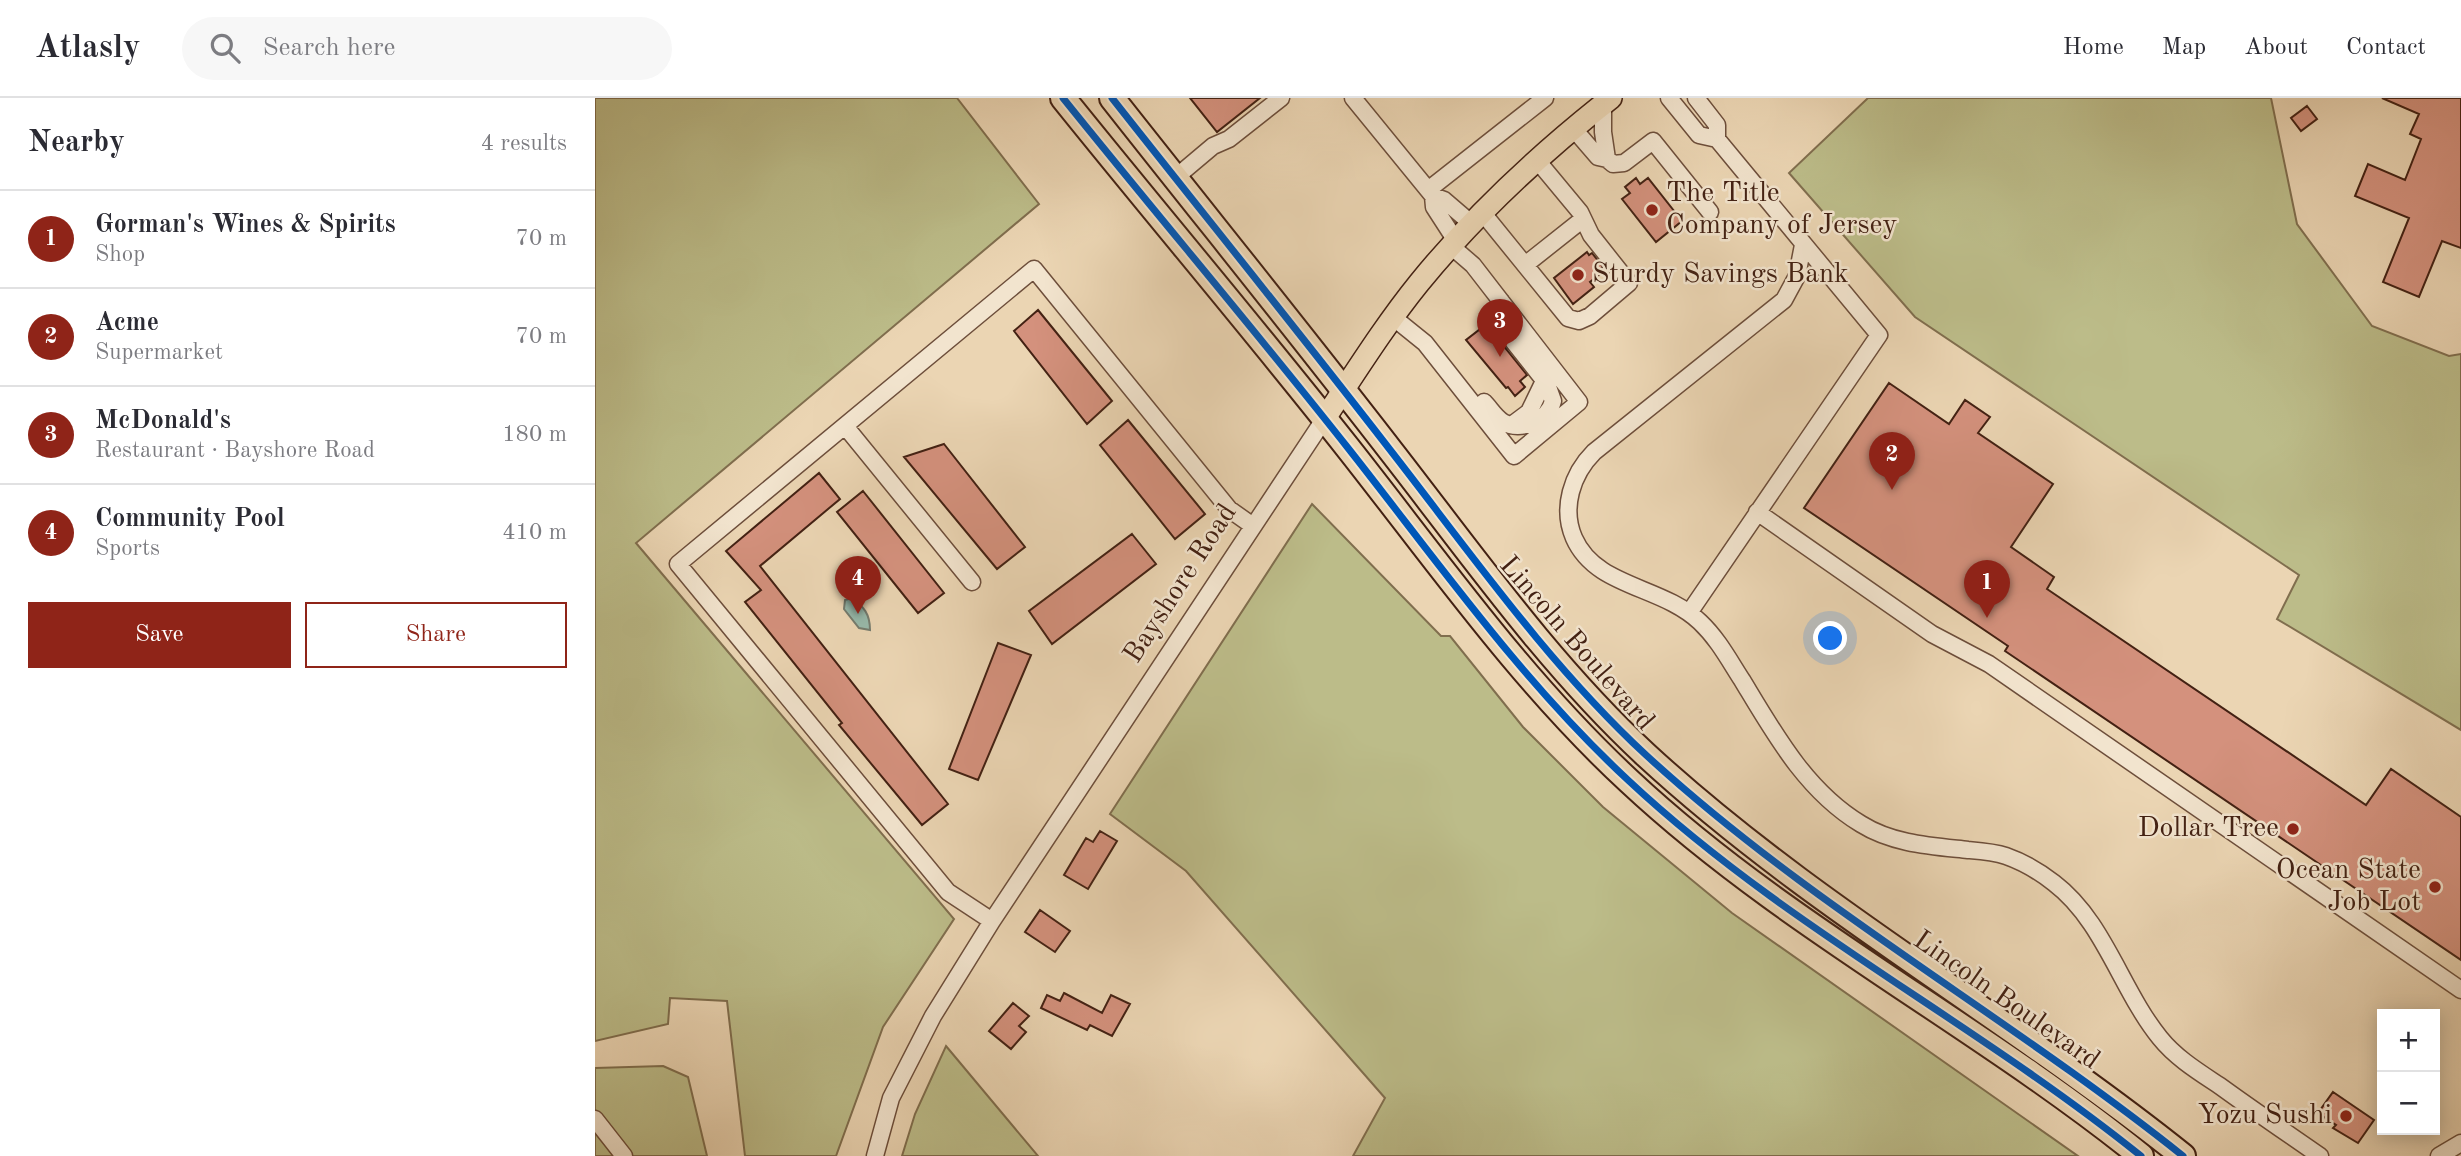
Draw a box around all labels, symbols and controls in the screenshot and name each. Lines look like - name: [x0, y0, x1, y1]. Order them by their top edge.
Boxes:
- search box: [182, 17, 672, 80]
- icon: search: [206, 29, 244, 67]
- text: Atlasly: [35, 32, 140, 65]
- text: Search here: [262, 35, 396, 61]
- text: Home: [2063, 36, 2124, 60]
- text: Map: [2162, 36, 2206, 60]
- text: About: [2244, 36, 2308, 60]
- text: Contact: [2346, 36, 2426, 60]
- text: Nearby: [28, 128, 125, 158]
- text: 4 results: [481, 132, 567, 155]
- place label: The Title Company of Jersey: [1666, 180, 1897, 240]
- marker: The Title Company of Jersey: [1644, 202, 1660, 218]
- text: Gorman's Wines & Spirits: [95, 212, 396, 238]
- text: 1: [44, 227, 58, 250]
- text: 70 m: [516, 227, 567, 250]
- text: Shop: [95, 243, 145, 266]
- place label: Sturdy Savings Bank: [1592, 261, 1849, 289]
- marker: Sturdy Savings Bank: [1570, 267, 1586, 283]
- pin: 3: [1477, 299, 1523, 357]
- text: Acme: [95, 310, 159, 336]
- text: 2: [44, 325, 58, 348]
- text: 70 m: [516, 325, 567, 348]
- text: Supermarket: [95, 341, 223, 364]
- text: McDonald's: [95, 408, 231, 434]
- text: 3: [44, 423, 58, 446]
- text: 180 m: [502, 423, 567, 446]
- pin: 2: [1869, 432, 1915, 490]
- text: Restaurant · Bayshore Road: [95, 439, 375, 462]
- street label: Bayshore Road: [1119, 499, 1243, 669]
- text: Community Pool: [95, 506, 285, 532]
- text: 4: [44, 521, 58, 544]
- text: 410 m: [502, 521, 567, 544]
- text: Sports: [95, 537, 160, 560]
- street label: Lincoln Boulevard: [1493, 552, 1659, 736]
- pin: 4: [835, 556, 881, 614]
- pin: 1: [1964, 560, 2010, 618]
- button: Save: [28, 602, 291, 668]
- button: Share: [305, 602, 567, 668]
- your location: [1813, 621, 1847, 655]
- place label: Dollar Tree: [2138, 815, 2279, 843]
- marker: Dollar Tree: [2285, 821, 2301, 837]
- place label: Ocean State Job Lot: [2276, 857, 2421, 917]
- marker: Ocean State Job Lot: [2427, 879, 2443, 895]
- street label: Lincoln Boulevard: [1908, 926, 2104, 1076]
- map controls: [2377, 1009, 2440, 1135]
- button: +: [2377, 1009, 2440, 1072]
- button: −: [2377, 1072, 2440, 1135]
- place label: Yozu Sushi: [2197, 1102, 2332, 1130]
- marker: Yozu Sushi: [2338, 1108, 2354, 1124]

